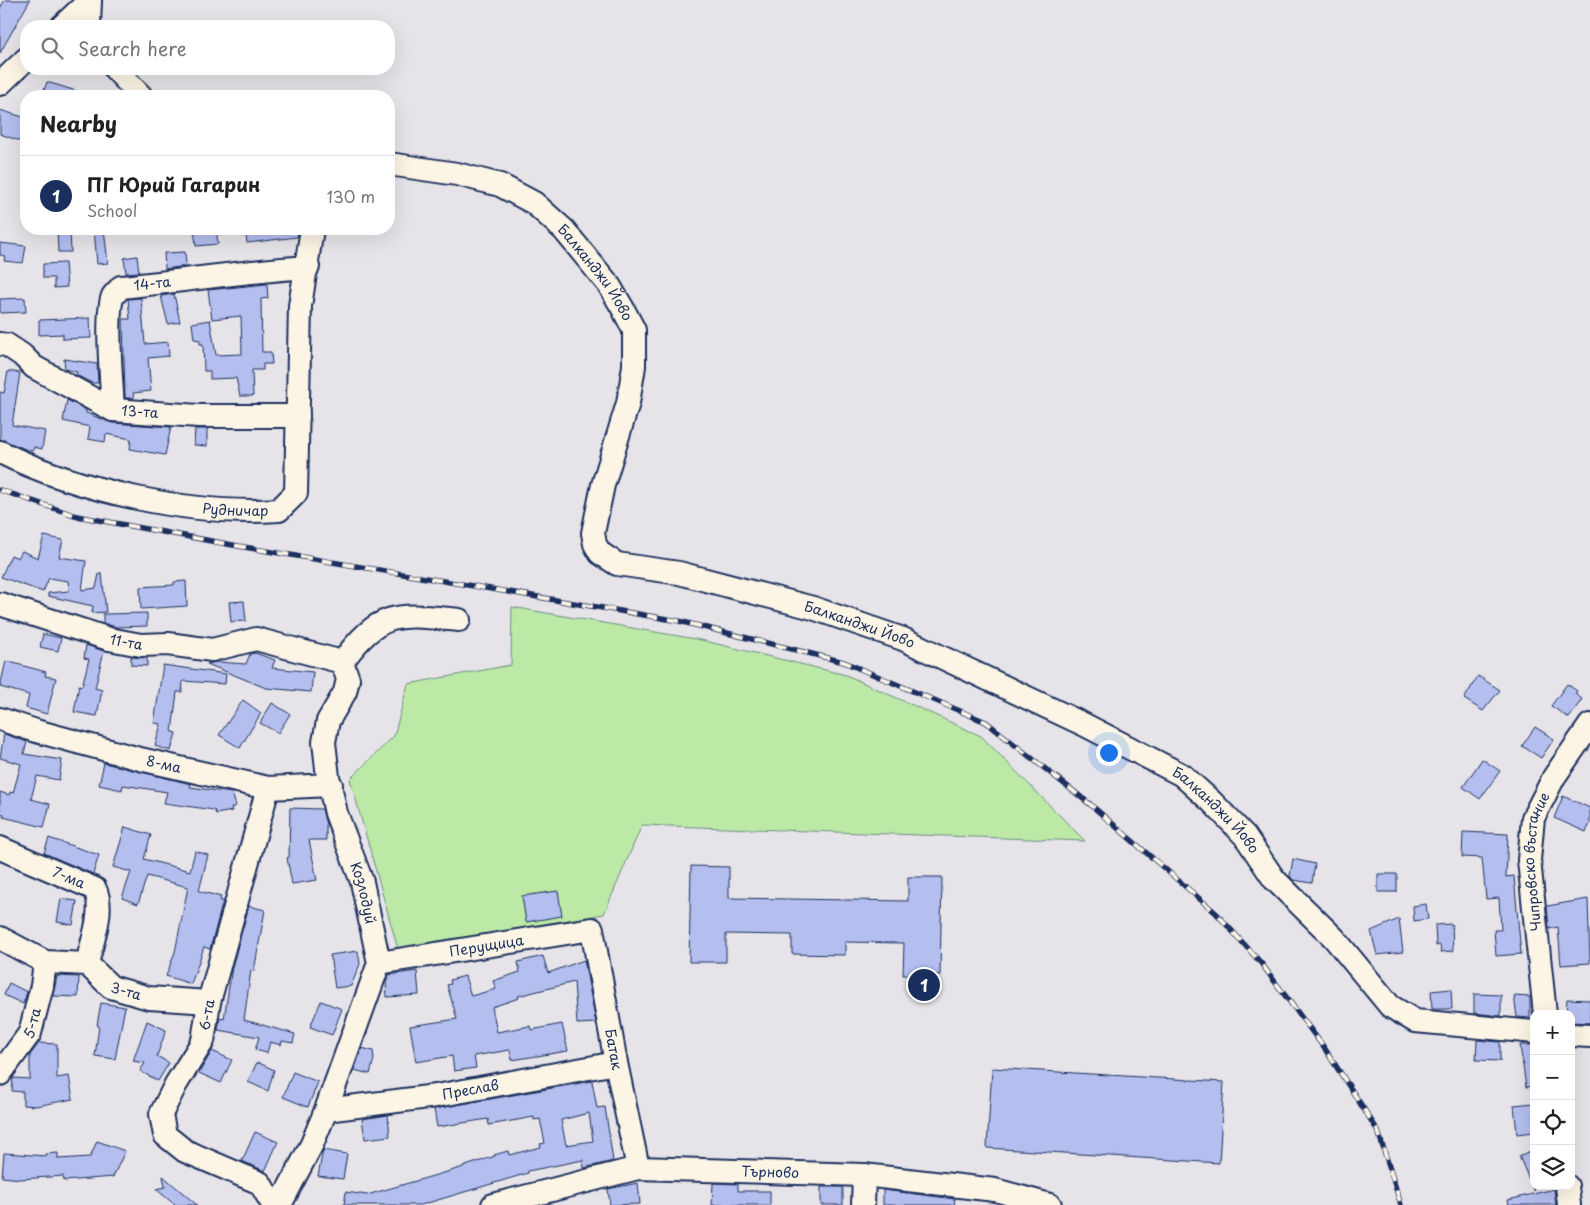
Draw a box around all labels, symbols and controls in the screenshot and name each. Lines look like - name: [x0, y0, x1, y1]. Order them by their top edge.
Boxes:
- search box: [20, 20, 395, 75]
- icon: search: [38, 34, 66, 62]
- text: Search here: [78, 34, 187, 62]
- text: Nearby: [40, 107, 117, 139]
- text: ПГ Юрий Гагарин: [87, 170, 261, 198]
- text: 1: [52, 184, 60, 208]
- text: 130 m: [327, 184, 375, 208]
- text: School: [87, 198, 137, 222]
- street label: Балканджи Йово: [554, 219, 638, 324]
- street label: 14-та: [133, 271, 172, 296]
- street label: 13-та: [121, 400, 160, 423]
- street label: Рудничар: [201, 497, 269, 521]
- street label: Балканджи Йово: [802, 595, 919, 653]
- street label: 11-та: [108, 628, 145, 655]
- your location: [1096, 740, 1122, 766]
- street label: 8-ма: [144, 750, 184, 778]
- street label: Балканджи Йово: [1169, 761, 1265, 857]
- street label: Чипровско въстание: [1518, 788, 1555, 932]
- street label: Козлодуй: [345, 859, 381, 926]
- street label: 7-ма: [49, 861, 89, 894]
- street label: Перущица: [448, 929, 525, 962]
- pin: 1: [908, 966, 940, 1004]
- street label: 3-та: [108, 977, 144, 1005]
- street label: 6-та: [193, 997, 220, 1032]
- street label: 5-та: [18, 1005, 46, 1043]
- map controls: [1530, 1010, 1575, 1190]
- button: +: [1530, 1010, 1575, 1055]
- street label: Батак: [600, 1027, 628, 1072]
- button: −: [1530, 1055, 1575, 1100]
- street label: Преслав: [440, 1074, 500, 1105]
- button: locate: [1530, 1100, 1575, 1145]
- button: layers: [1530, 1145, 1575, 1190]
- street label: Търново: [741, 1160, 799, 1183]

